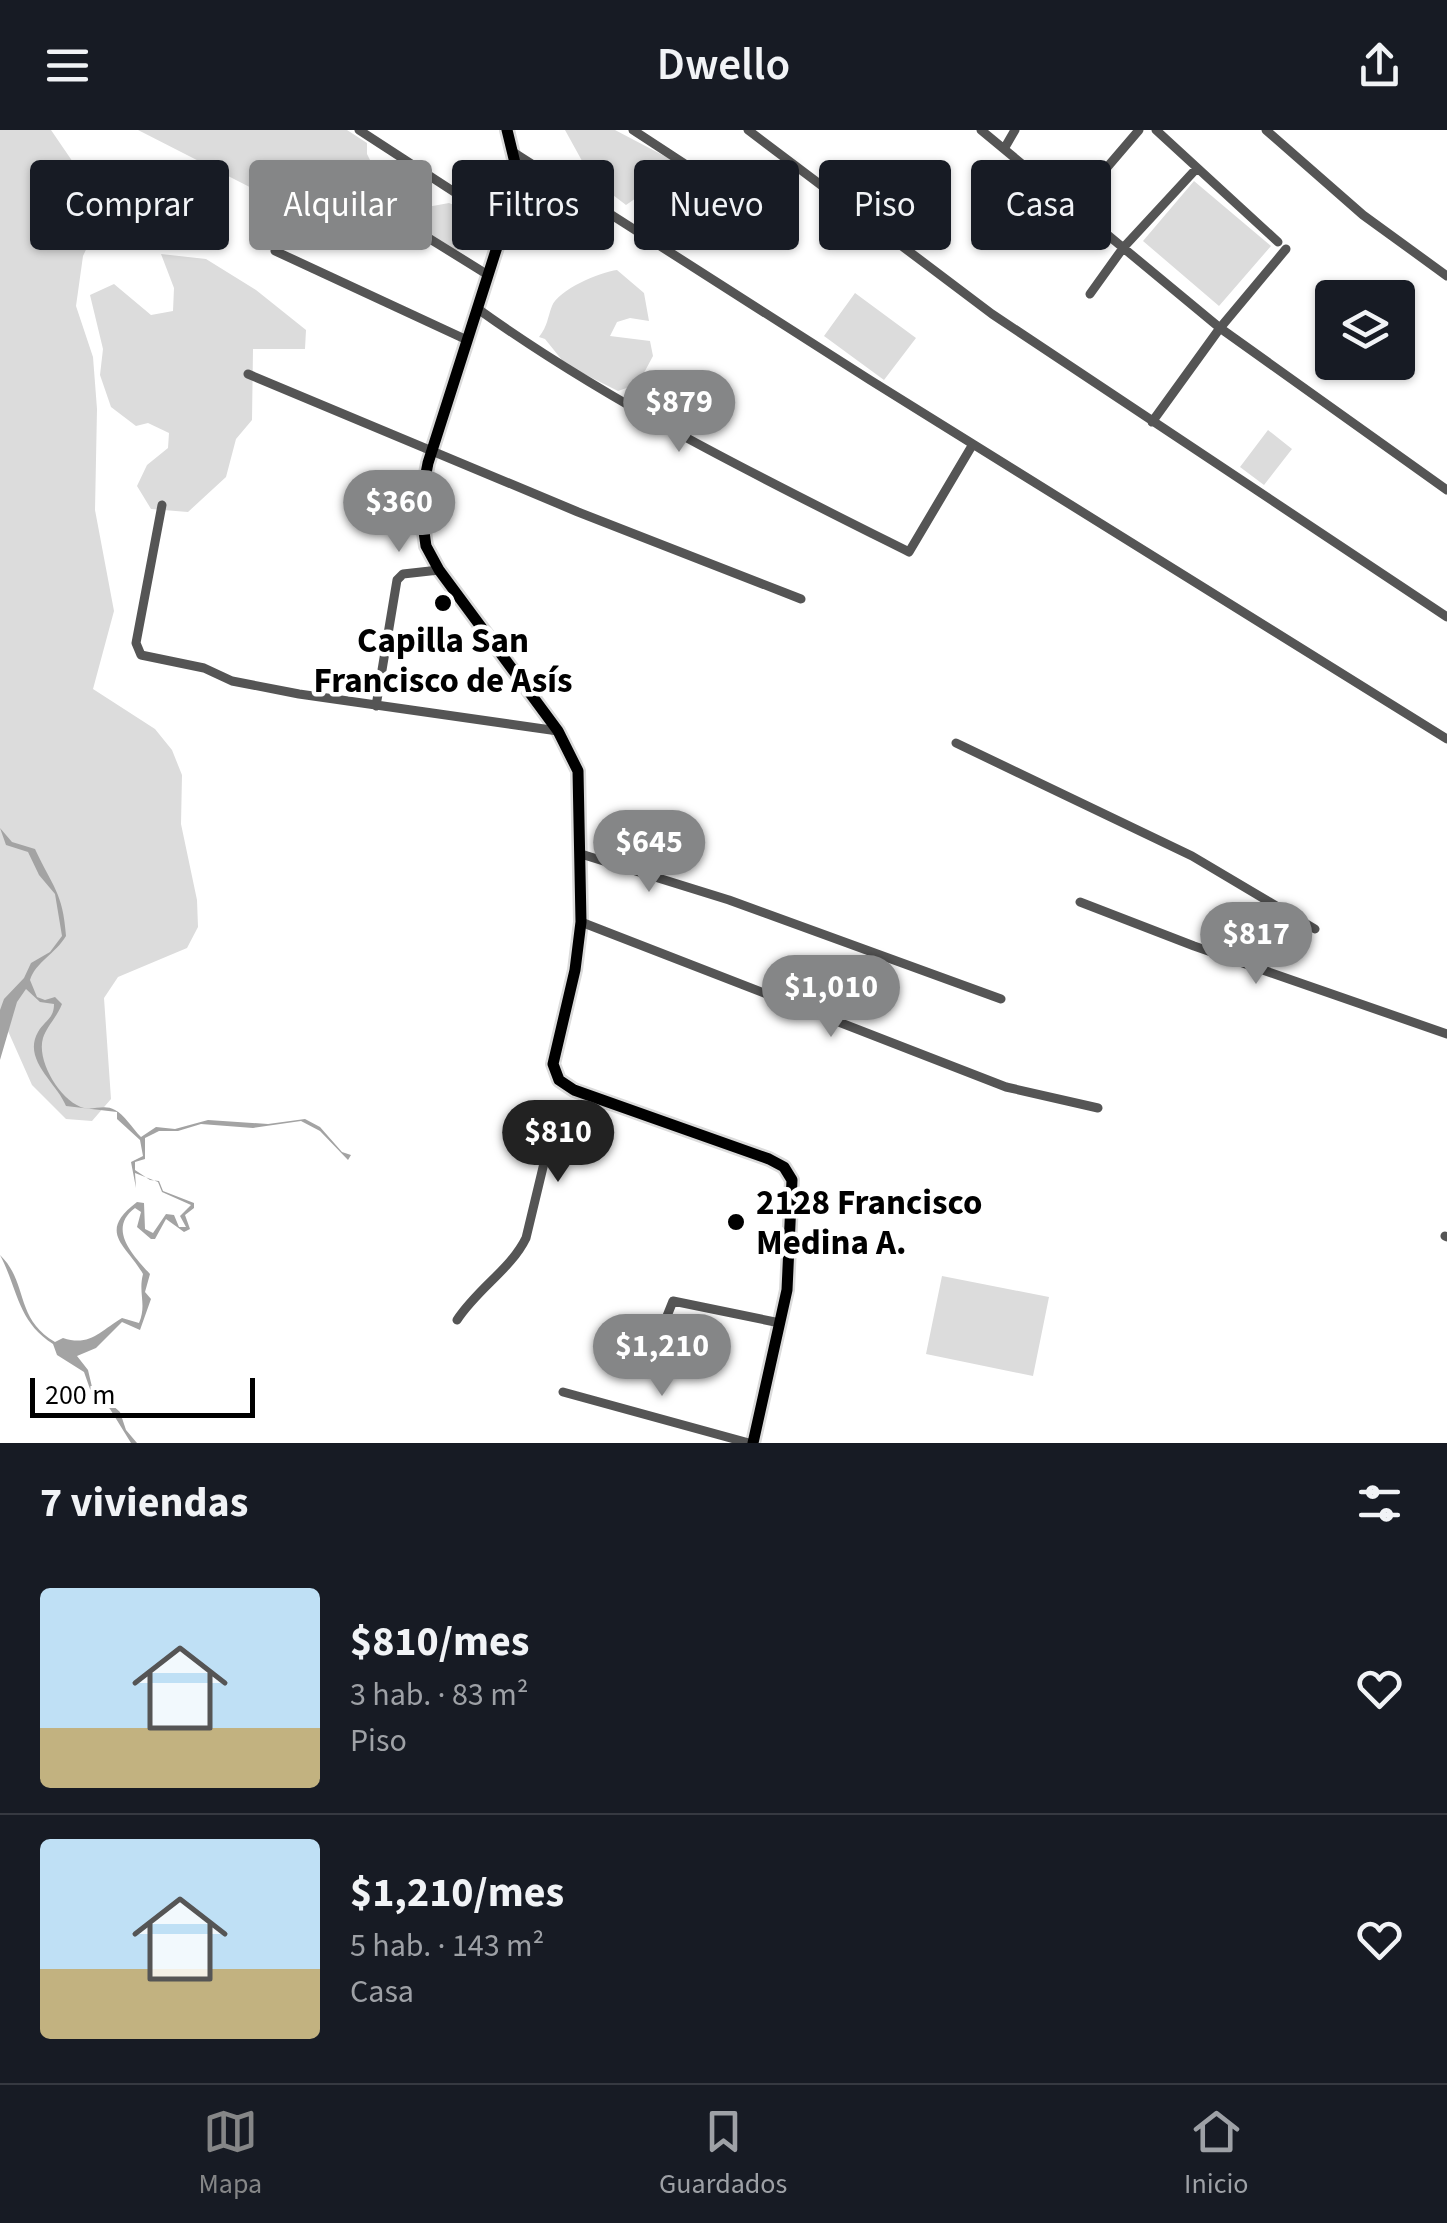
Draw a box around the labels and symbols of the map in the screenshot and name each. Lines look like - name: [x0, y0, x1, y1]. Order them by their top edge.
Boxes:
- pin: $879: [620, 370, 738, 455]
- pin: $360: [340, 470, 458, 555]
- marker: Capilla San Francisco de Asís: [432, 592, 454, 614]
- place label: Capilla San Francisco de Asís: [314, 616, 572, 706]
- pin: $645: [590, 810, 708, 895]
- pin: $817: [1197, 902, 1315, 987]
- pin: $1,010: [750, 955, 912, 1040]
- pin: $810: [499, 1100, 617, 1185]
- place label: 2128 Francisco Medina A.: [756, 1178, 982, 1268]
- marker: 2128 Francisco Medina A.: [725, 1211, 747, 1233]
- pin: $1,210: [581, 1314, 743, 1399]
- scale bar: [30, 1373, 255, 1418]

